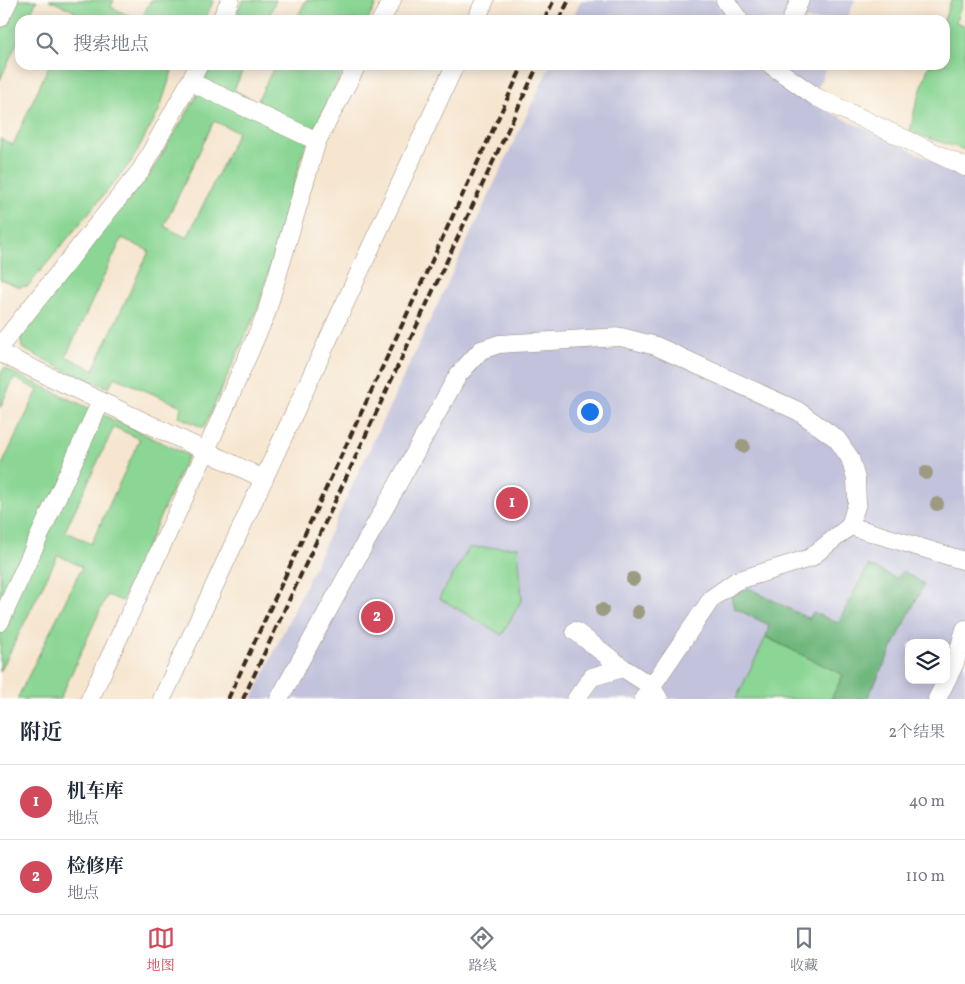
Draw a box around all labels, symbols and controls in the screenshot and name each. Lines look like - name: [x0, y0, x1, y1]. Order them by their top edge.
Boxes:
- search box: [15, 15, 950, 70]
- icon: search: [33, 29, 61, 57]
- text: 搜索地点: [73, 32, 149, 58]
- your location: [577, 399, 603, 425]
- pin: 1: [496, 484, 528, 522]
- pin: 2: [361, 598, 393, 636]
- map controls: [905, 639, 950, 684]
- button: layers: [905, 639, 950, 684]
- text: 附近: [20, 719, 62, 748]
- text: 2个结果: [888, 722, 945, 744]
- text: 机车库: [67, 779, 124, 805]
- text: 1: [33, 791, 39, 813]
- text: 40 m: [909, 791, 945, 813]
- text: 地点: [67, 808, 99, 830]
- text: 检修库: [67, 854, 124, 880]
- text: 2: [32, 866, 40, 888]
- text: 110 m: [906, 866, 945, 888]
- text: 地点: [67, 883, 99, 905]
- tab: 地图: [147, 924, 175, 976]
- tab: 路线: [468, 924, 496, 976]
- tab: 收藏: [790, 924, 818, 976]

